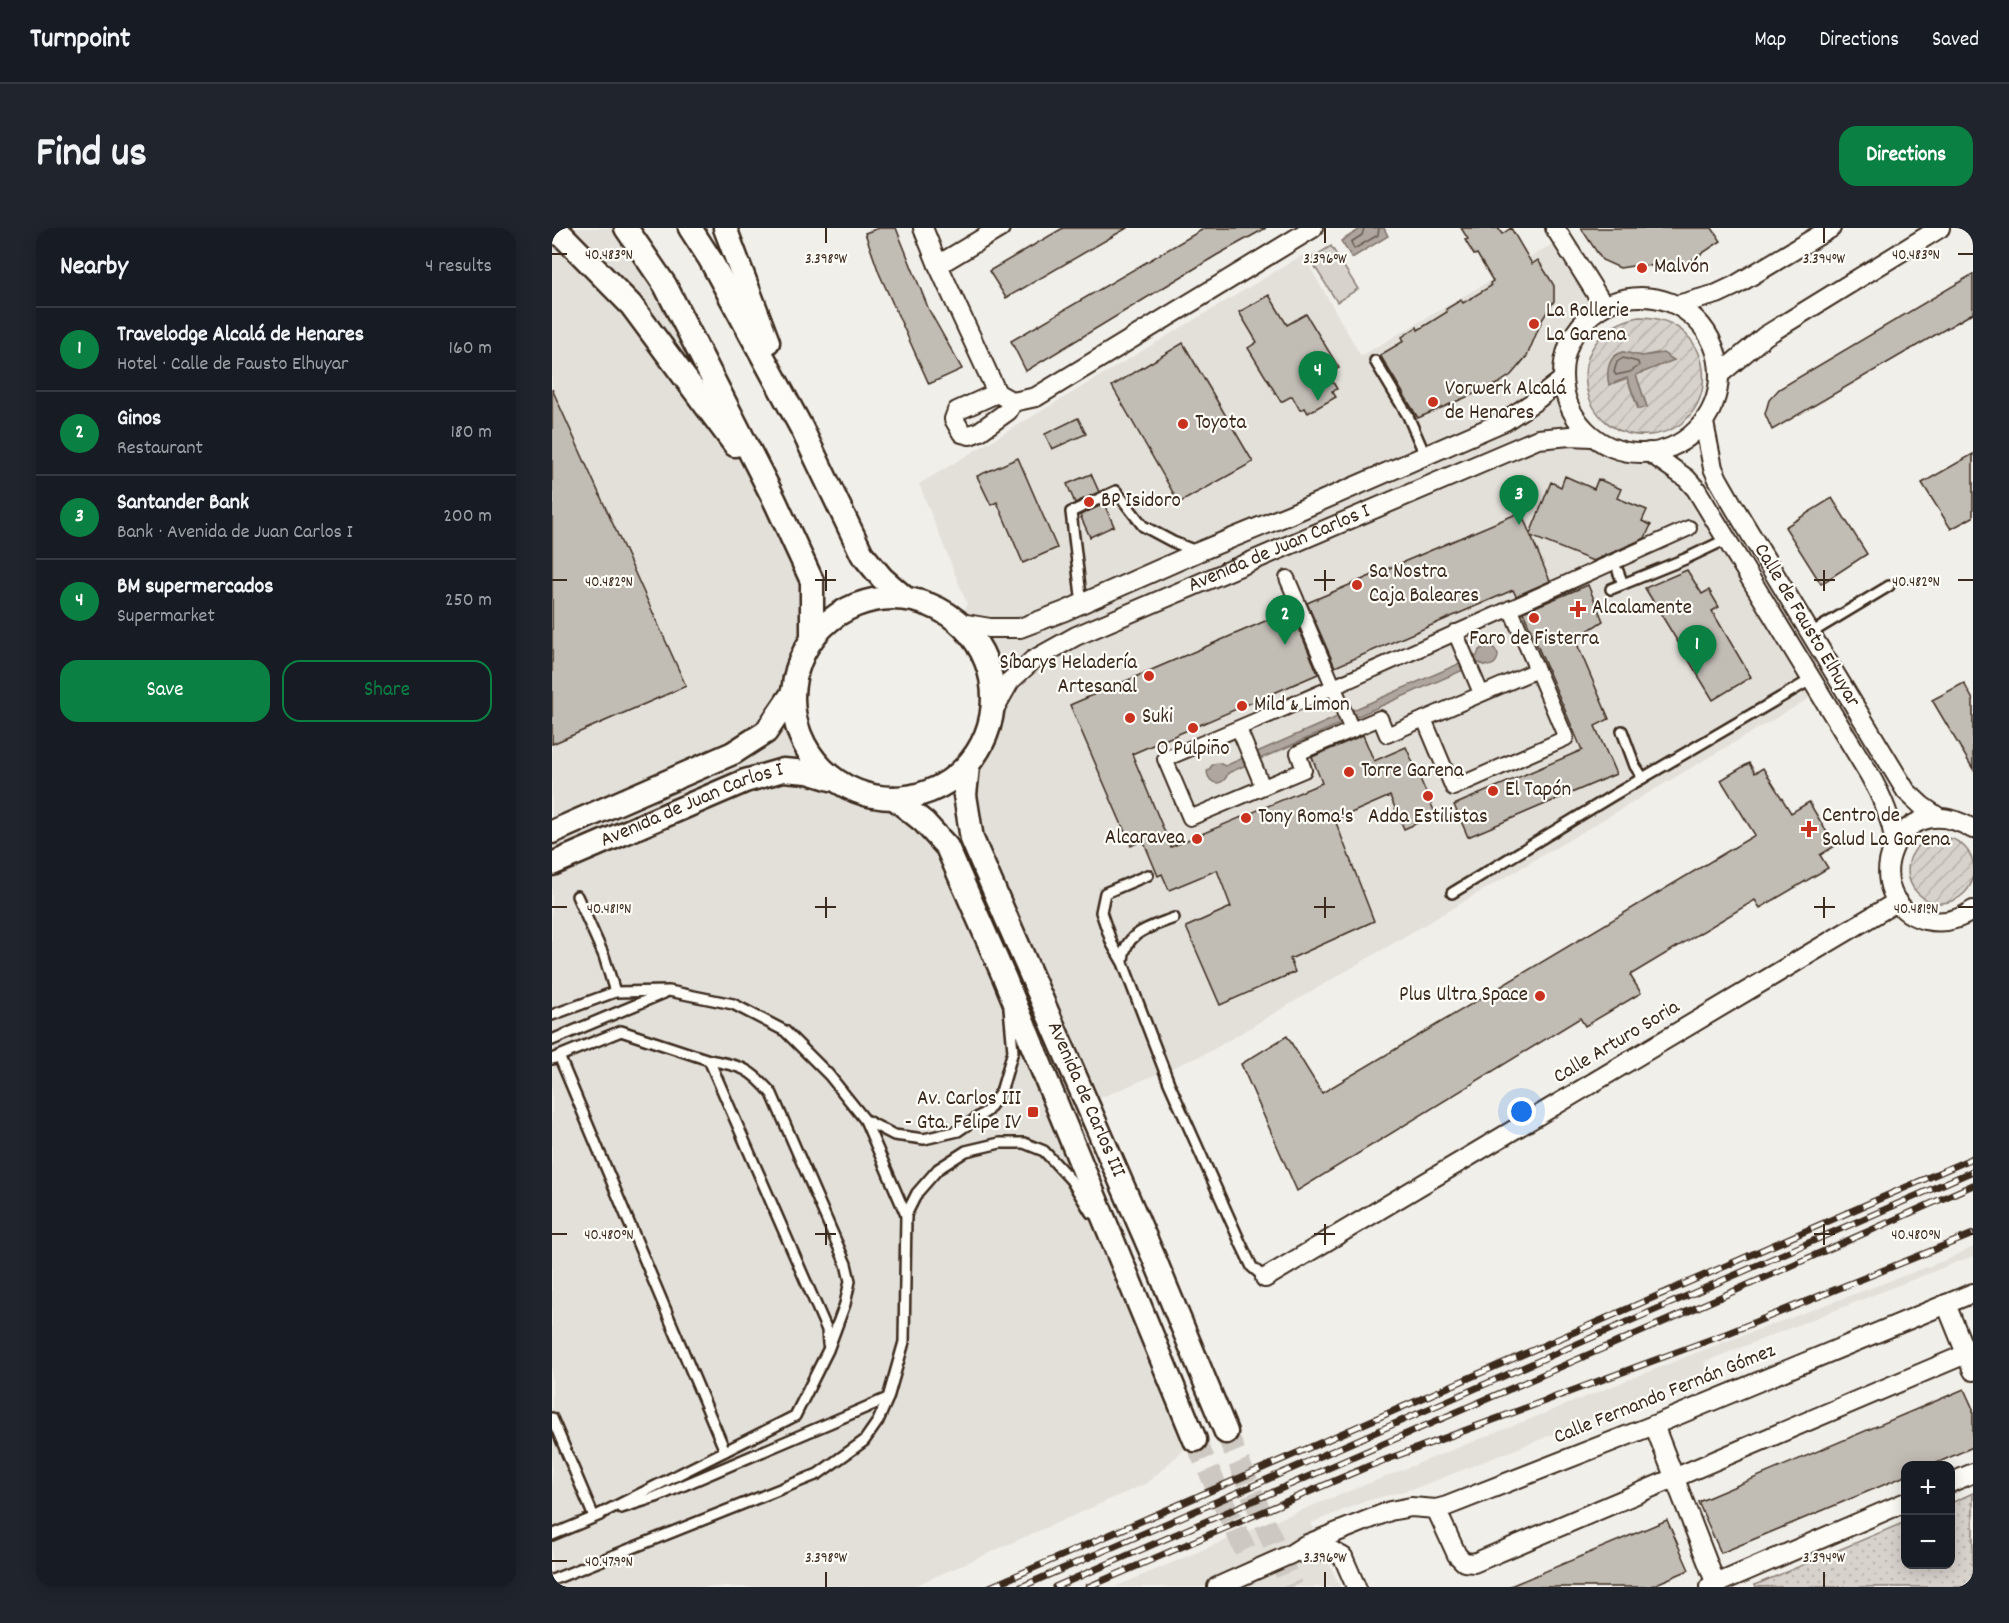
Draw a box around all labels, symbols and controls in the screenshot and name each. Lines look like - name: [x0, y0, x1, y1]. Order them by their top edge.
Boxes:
- text: Turnpoint: [30, 21, 130, 61]
- text: Map: [1755, 26, 1786, 56]
- text: Directions: [1819, 26, 1899, 56]
- text: Saved: [1932, 26, 1979, 56]
- text: Find us: [36, 126, 147, 186]
- button: Directions: [1839, 126, 1973, 186]
- text: 40.483°N: [585, 245, 633, 267]
- text: 40.483°N: [1892, 245, 1940, 267]
- text: Nearby: [60, 249, 128, 286]
- text: 3.398°W: [805, 249, 847, 271]
- text: 3.396°W: [1303, 249, 1347, 271]
- text: 3.394°W: [1803, 249, 1846, 271]
- text: 4 results: [425, 253, 492, 281]
- place label: Malvón: [1654, 253, 1709, 283]
- marker: Malvón: [1635, 261, 1649, 275]
- place label: La Rollerie La Garena: [1546, 297, 1629, 351]
- marker: La Rollerie La Garena: [1527, 317, 1541, 331]
- text: Travelodge Alcalá de Henares: [117, 320, 364, 351]
- text: 1: [77, 335, 82, 363]
- text: 160 m: [449, 335, 492, 363]
- text: Hotel · Calle de Fausto Elhuyar: [117, 351, 348, 379]
- pin: 4: [1298, 352, 1338, 401]
- place label: Vorwerk Alcalá de Henares: [1445, 375, 1567, 429]
- marker: Vorwerk Alcalá de Henares: [1426, 395, 1440, 409]
- text: Ginos: [117, 404, 161, 435]
- place label: Toyota: [1195, 409, 1247, 439]
- marker: Toyota: [1176, 417, 1190, 431]
- text: 2: [75, 419, 84, 447]
- text: 180 m: [450, 419, 492, 447]
- text: Restaurant: [117, 435, 203, 463]
- pin: 3: [1500, 476, 1538, 525]
- place label: BP Isidoro: [1101, 487, 1181, 517]
- text: Santander Bank: [117, 488, 249, 519]
- marker: BP Isidoro: [1082, 495, 1096, 509]
- street label: Avenida de Juan Carlos I: [1184, 497, 1375, 601]
- text: 3: [75, 503, 84, 531]
- text: 200 m: [443, 503, 492, 531]
- text: Bank · Avenida de Juan Carlos I: [117, 519, 353, 547]
- street label: Calle de Fausto Elhuyar: [1745, 538, 1867, 714]
- place label: Sa Nostra Caja Baleares: [1369, 558, 1479, 612]
- text: BM supermercados: [117, 572, 274, 603]
- text: 40.482°N: [585, 572, 633, 594]
- text: 40.482°N: [1892, 572, 1940, 594]
- marker: Sa Nostra Caja Baleares: [1350, 578, 1364, 592]
- text: 4: [75, 587, 84, 615]
- text: 250 m: [445, 587, 492, 615]
- place label: Alcalamente: [1592, 594, 1692, 624]
- pin: 2: [1266, 596, 1304, 645]
- marker: Alcalamente: [1569, 600, 1587, 618]
- text: Supermarket: [117, 603, 215, 631]
- marker: Faro de Fisterra: [1527, 611, 1541, 625]
- place label: Faro de Fisterra: [1469, 625, 1600, 655]
- pin: 1: [1678, 626, 1716, 675]
- place label: Síbarys Heladería Artesanal: [1000, 649, 1138, 703]
- button: Save: [60, 660, 270, 722]
- button: Share: [282, 660, 492, 722]
- marker: Síbarys Heladería Artesanal: [1142, 669, 1156, 683]
- place label: Mild & Limon: [1254, 691, 1350, 721]
- marker: Mild & Limon: [1235, 699, 1249, 713]
- place label: Suki: [1142, 703, 1173, 733]
- marker: Suki: [1123, 711, 1137, 725]
- marker: O Pulpiño: [1186, 721, 1200, 735]
- place label: O Pulpiño: [1156, 735, 1230, 765]
- street label: Avenida de Juan Carlos I: [596, 755, 788, 856]
- place label: Torre Garena: [1361, 757, 1465, 787]
- marker: Torre Garena: [1342, 765, 1356, 779]
- place label: El Tapón: [1505, 776, 1571, 806]
- marker: El Tapón: [1486, 784, 1500, 798]
- marker: Adda Estilistas: [1421, 789, 1435, 803]
- place label: Centro de Salud La Garena: [1822, 802, 1951, 856]
- place label: Tony Roma's: [1258, 803, 1354, 833]
- place label: Adda Estilistas: [1368, 803, 1488, 833]
- marker: Tony Roma's: [1239, 811, 1253, 825]
- marker: Centro de Salud La Garena: [1800, 820, 1818, 838]
- place label: Alcaravea: [1105, 824, 1186, 854]
- marker: Alcaravea: [1190, 832, 1204, 846]
- text: 40.481°N: [587, 899, 631, 921]
- text: 40.481°N: [1894, 899, 1938, 921]
- place label: Plus Ultra Space: [1399, 981, 1528, 1011]
- marker: Plus Ultra Space: [1533, 989, 1547, 1003]
- street label: Calle Arturo Soria: [1548, 993, 1687, 1093]
- street label: Avenida de Carlos III: [1038, 1017, 1132, 1183]
- place label: Av. Carlos III - Gta. Felipe IV: [905, 1085, 1021, 1139]
- your location: [1507, 1097, 1536, 1126]
- marker: Av. Carlos III - Gta. Felipe IV: [1026, 1105, 1040, 1119]
- text: 40.480°N: [584, 1225, 634, 1247]
- text: 40.480°N: [1891, 1225, 1941, 1247]
- street label: Calle Fernando Fernán Gómez: [1550, 1337, 1780, 1453]
- map controls: [1901, 1461, 1955, 1569]
- button: +: [1901, 1461, 1955, 1515]
- button: −: [1901, 1515, 1955, 1569]
- text: 3.398°W: [805, 1548, 847, 1570]
- text: 3.396°W: [1303, 1548, 1347, 1570]
- text: 3.394°W: [1803, 1548, 1846, 1570]
- text: 40.479°N: [585, 1552, 633, 1574]

